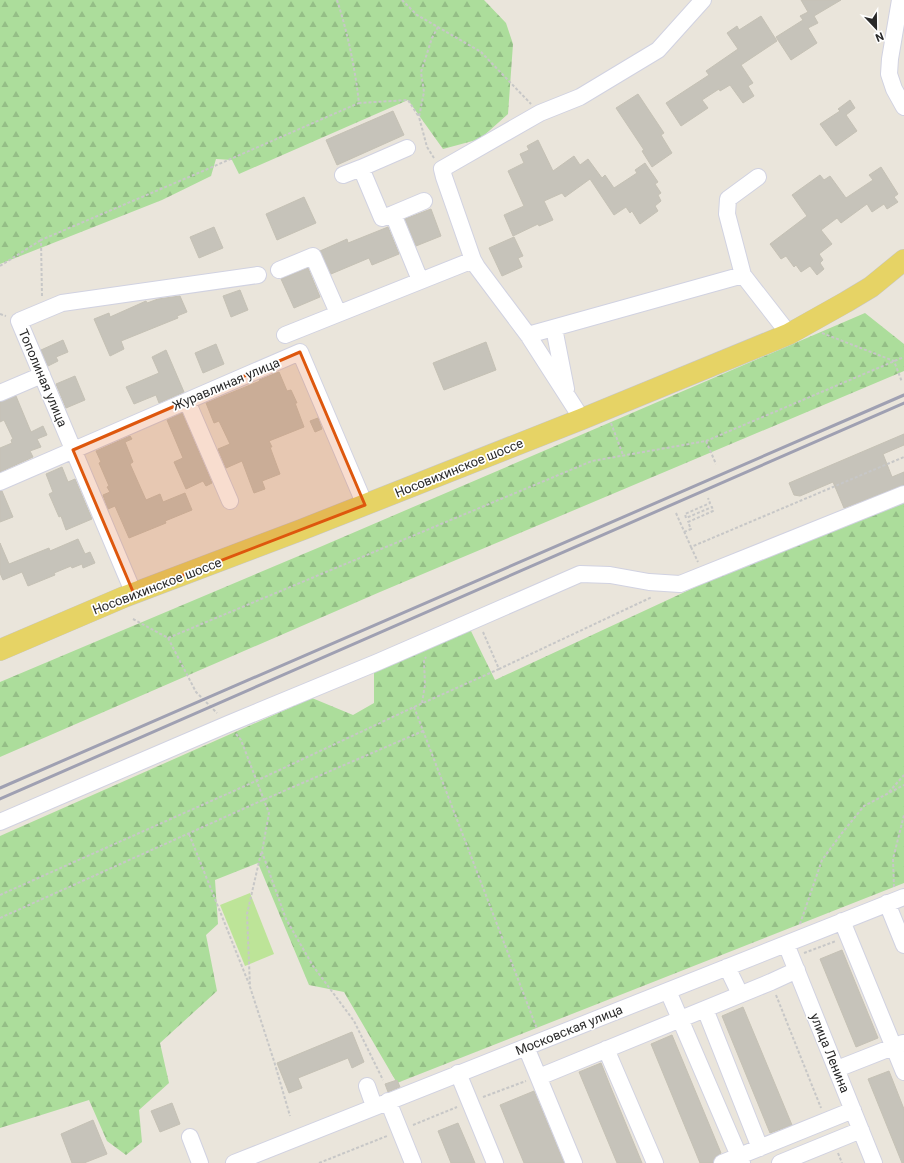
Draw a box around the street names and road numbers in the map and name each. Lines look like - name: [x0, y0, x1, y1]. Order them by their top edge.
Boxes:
- street label: Тополиная улица: [16, 327, 70, 429]
- street label: Журавлиная улица: [170, 355, 282, 413]
- street label: Носовихинское шоссе: [393, 435, 525, 501]
- street label: Носовихинское шоссе: [90, 554, 224, 618]
- street label: Московская улица: [513, 1002, 625, 1058]
- street label: улица Ленина: [807, 1011, 853, 1095]

